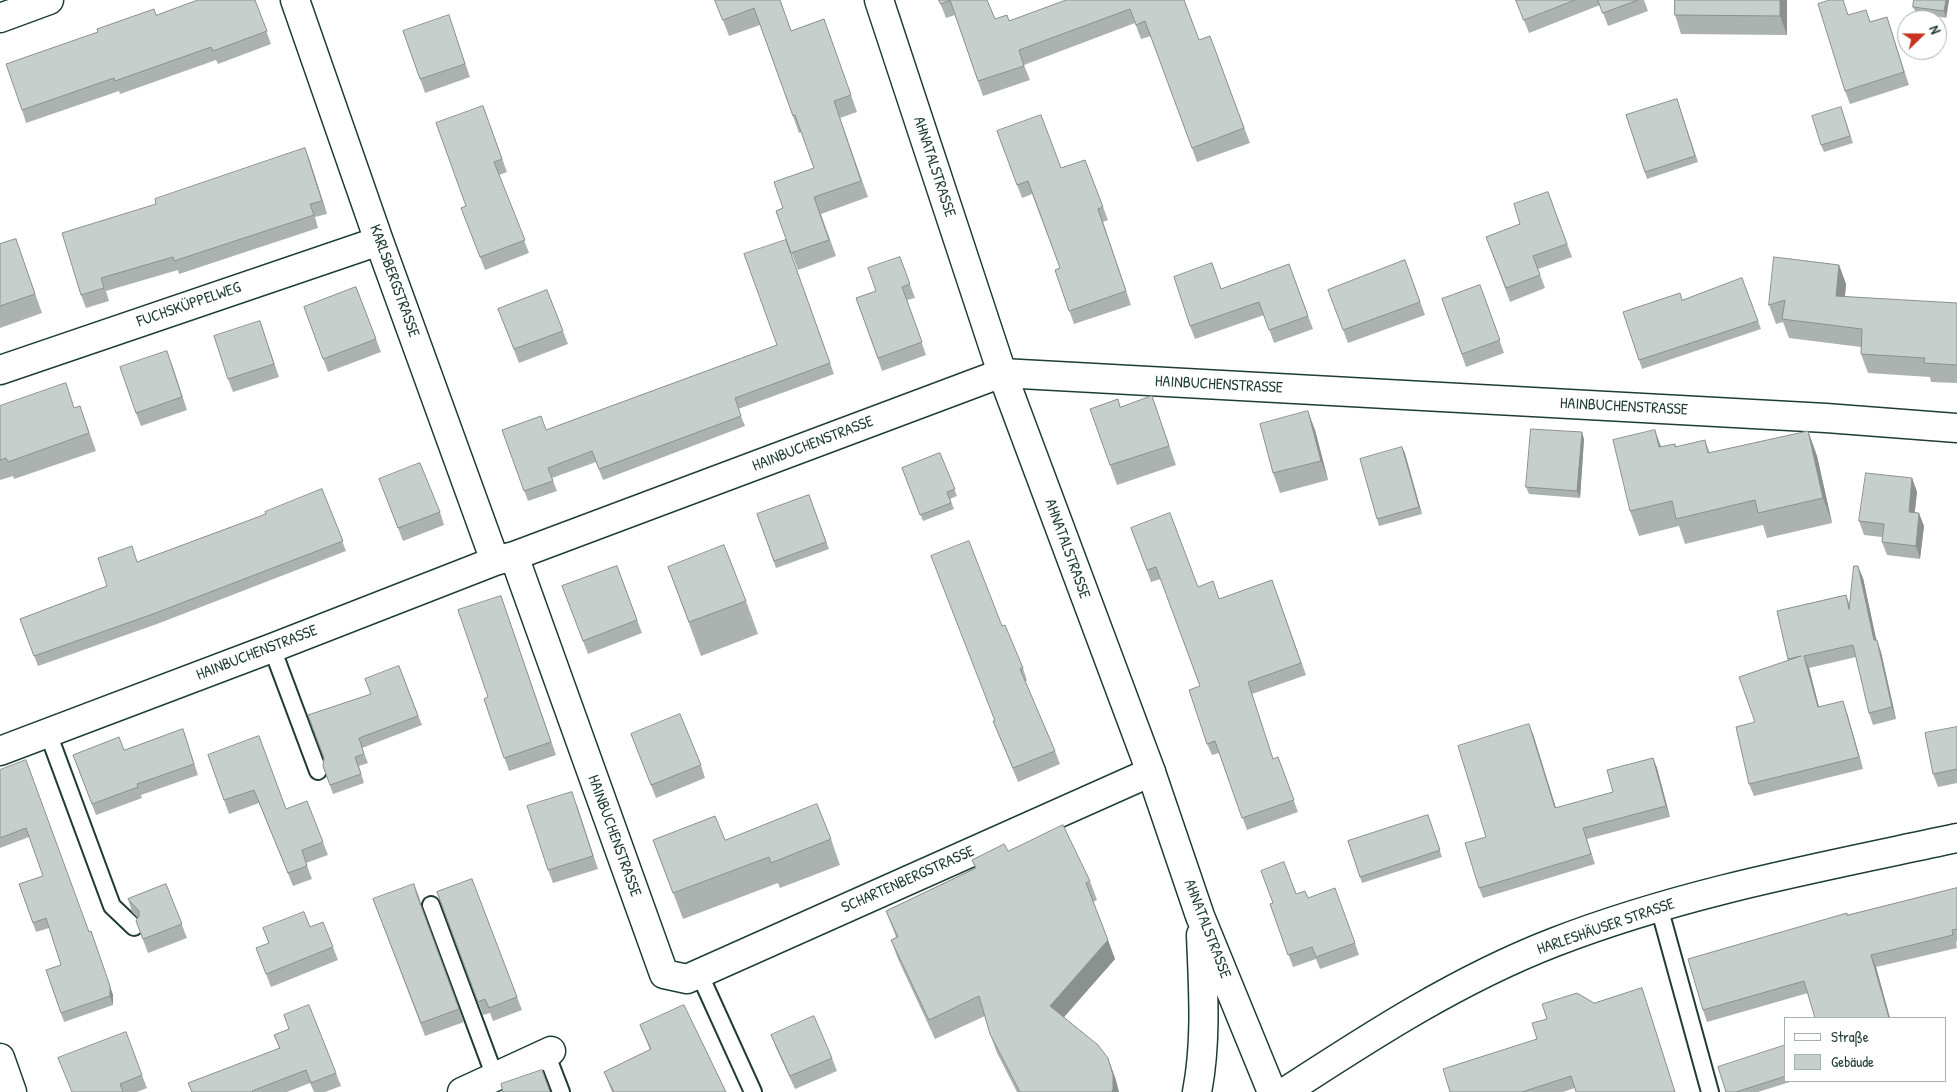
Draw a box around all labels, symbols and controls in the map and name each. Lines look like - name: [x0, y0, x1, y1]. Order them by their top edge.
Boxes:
- north arrow: [1897, 10, 1947, 60]
- text: N: [1925, 23, 1946, 37]
- street label: AHNATALSTRASSE: [909, 114, 959, 220]
- street label: KARLSBERGSTRASSE: [365, 222, 423, 340]
- street label: FUCHSKÜPPELWEG: [135, 278, 243, 332]
- street label: HAINBUCHENSTRASSE: [1155, 372, 1283, 398]
- street label: HAINBUCHENSTRASSE: [1560, 394, 1688, 420]
- street label: HAINBUCHENSTRASSE: [750, 412, 876, 476]
- street label: AHNATALSTRASSE: [1040, 497, 1094, 601]
- street label: HAINBUCHENSTRASSE: [194, 621, 320, 685]
- street label: HAINBUCHENSTRASSE: [583, 773, 645, 899]
- street label: SCHARTENBERGSTRASSE: [839, 842, 977, 918]
- street label: AHNATALSTRASSE: [1179, 877, 1235, 981]
- street label: HARLESHÄUSER STRASSE: [1535, 894, 1677, 960]
- legend: [1784, 1017, 1947, 1082]
- text: Straße: [1831, 1026, 1869, 1047]
- text: Gebäude: [1831, 1051, 1874, 1072]

